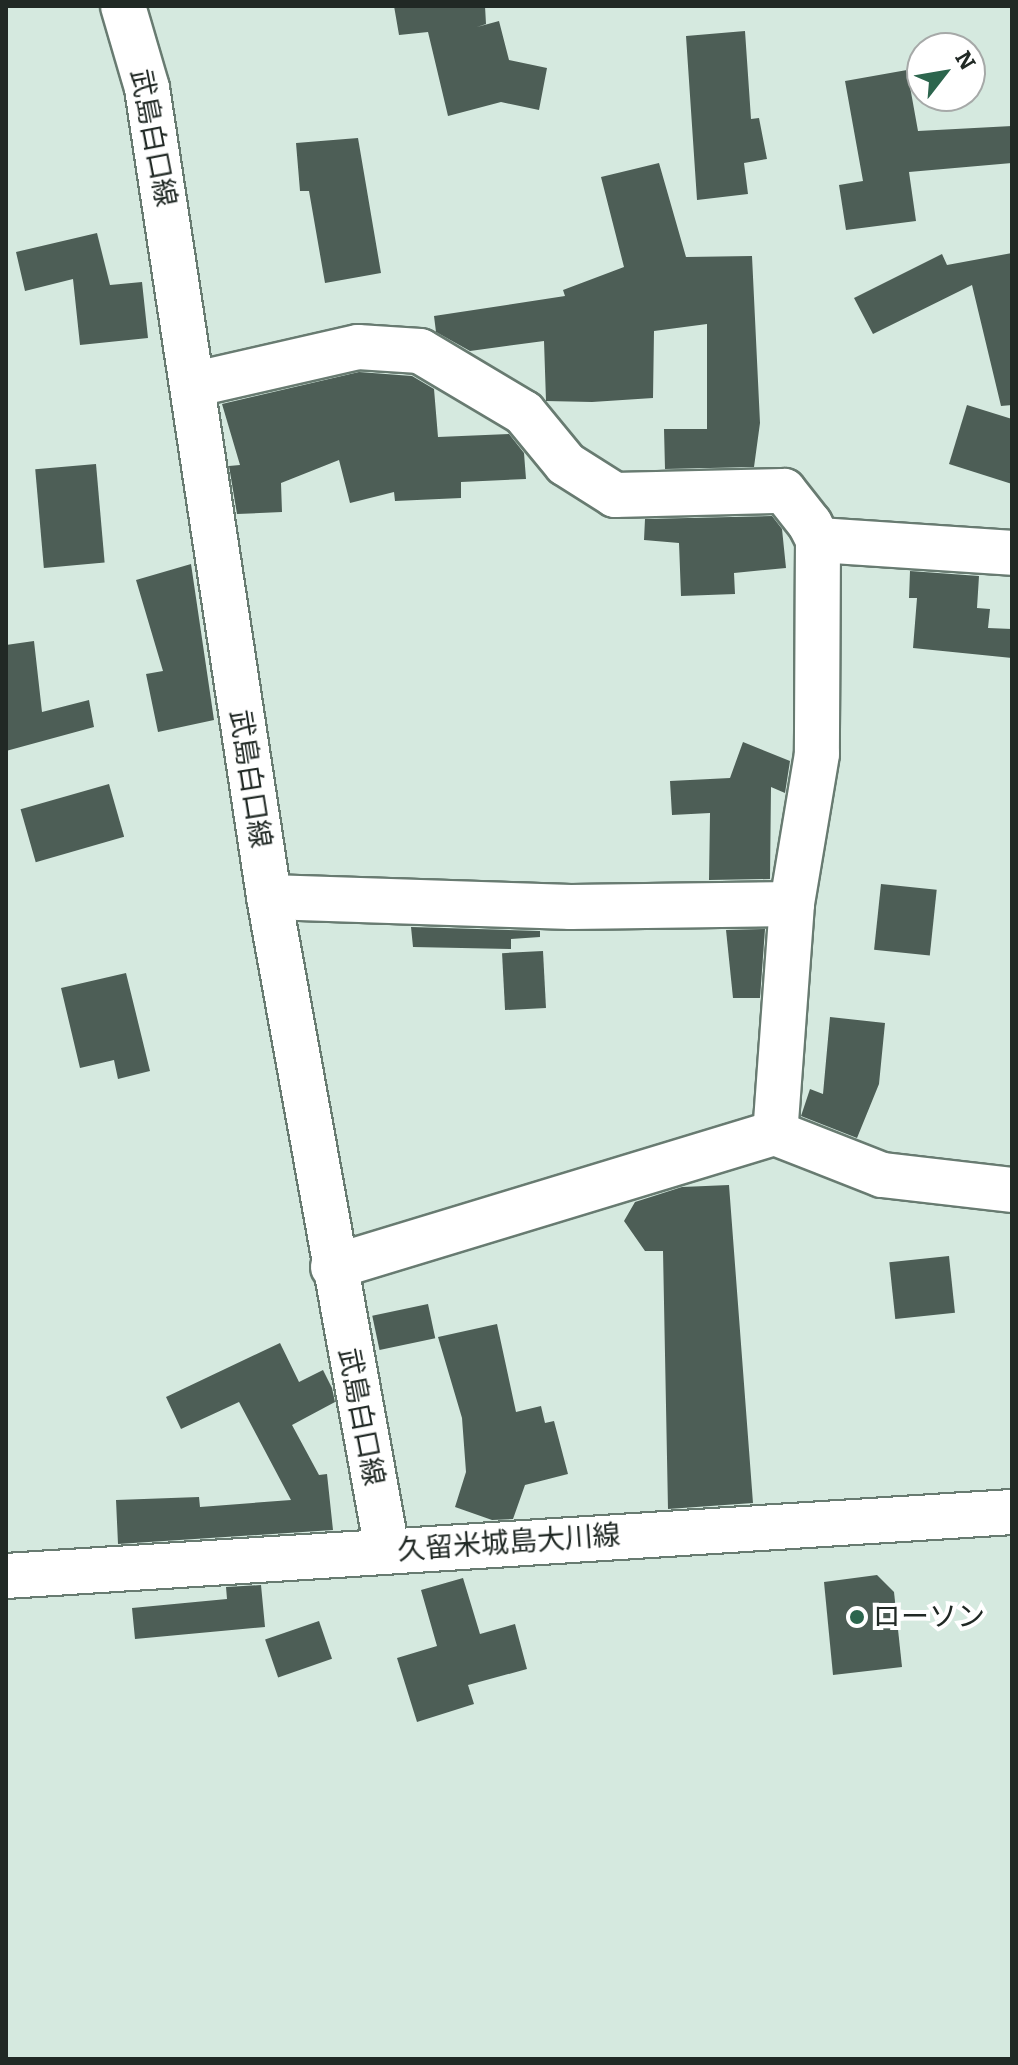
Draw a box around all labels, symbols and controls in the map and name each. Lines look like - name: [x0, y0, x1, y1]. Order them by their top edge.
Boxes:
- north arrow: [906, 32, 986, 112]
- text: N: [949, 46, 981, 75]
- street label: 武島白口線: [123, 66, 183, 210]
- street label: 武島白口線: [222, 707, 278, 851]
- street label: 武島白口線: [331, 1345, 391, 1489]
- street label: 久留米城島大川線: [396, 1518, 622, 1568]
- place label: ローソン: [873, 1600, 985, 1634]
- marker: ローソン: [848, 1608, 866, 1626]

